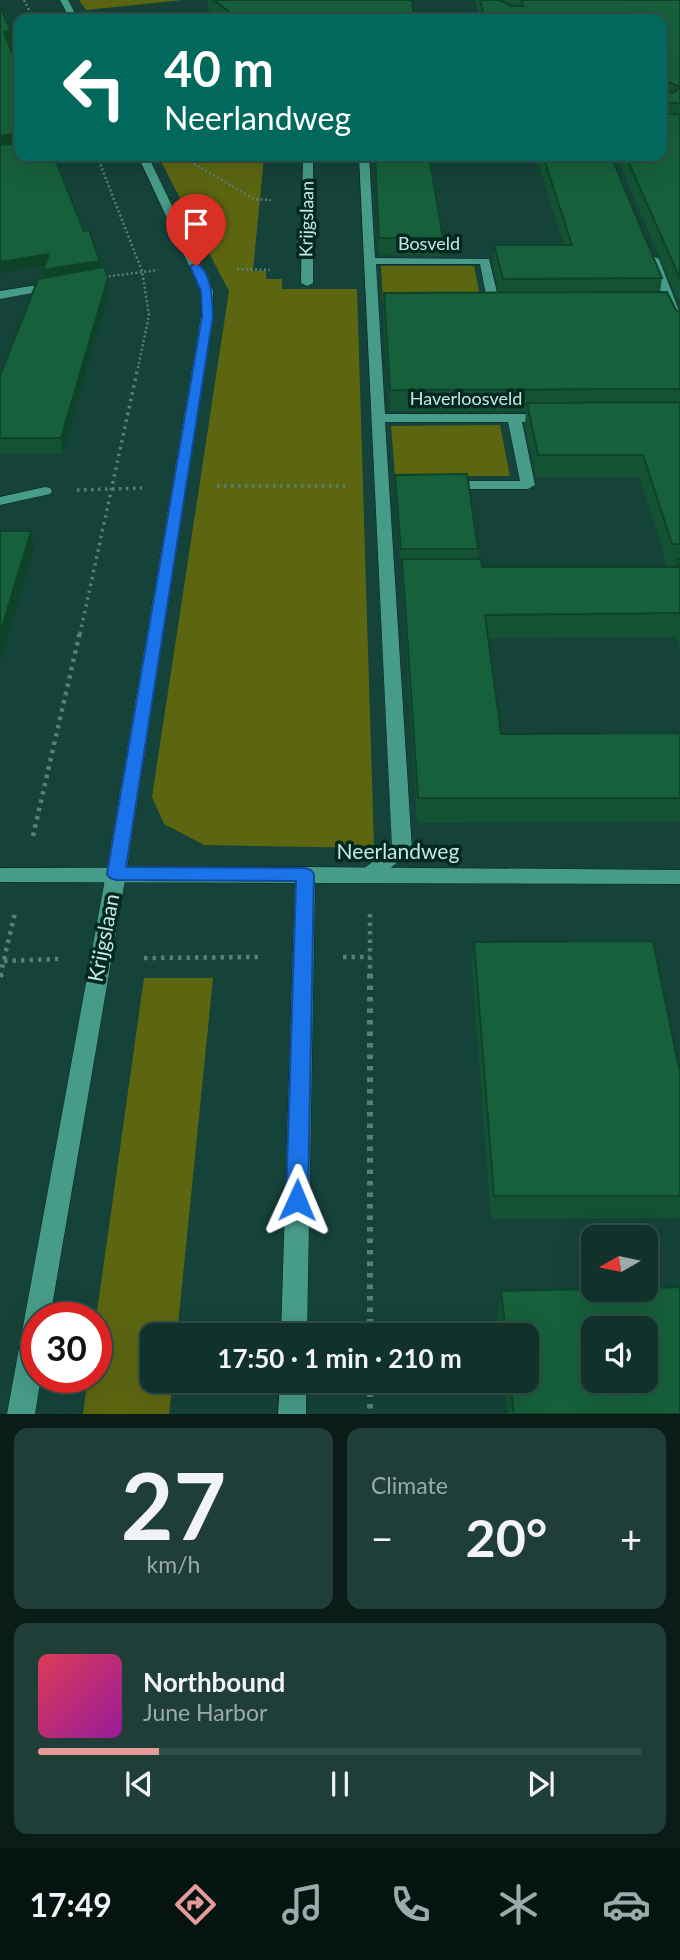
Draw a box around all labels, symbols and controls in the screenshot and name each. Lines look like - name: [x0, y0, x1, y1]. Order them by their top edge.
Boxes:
- text: 40 m: [164, 39, 274, 97]
- icon: left: [49, 42, 140, 133]
- text: Neerlandweg: [164, 98, 351, 137]
- street label: Krijgslaan: [294, 181, 318, 257]
- pin: [166, 194, 226, 266]
- icon: arrive: [177, 205, 215, 243]
- street label: Bosveld: [398, 232, 460, 254]
- street label: Haverloosveld: [410, 387, 522, 409]
- street label: Neerlandweg: [337, 838, 459, 863]
- street label: Krijgslaan: [82, 892, 123, 984]
- position arrow: [260, 1163, 334, 1237]
- north arrow: [581, 1225, 658, 1302]
- map controls: [581, 1225, 658, 1393]
- speed limit sign: 30: [21, 1302, 112, 1393]
- button: sound: [581, 1316, 658, 1393]
- text: 17:50 · 1 min · 210 m: [217, 1342, 462, 1374]
- text: 27: [121, 1450, 226, 1559]
- text: Climate: [371, 1471, 448, 1499]
- text: 20°: [466, 1506, 547, 1568]
- text: −: [371, 1515, 393, 1561]
- text: +: [620, 1515, 642, 1561]
- text: km/h: [147, 1550, 200, 1578]
- text: Northbound: [143, 1666, 285, 1698]
- text: June Harbor: [143, 1698, 267, 1726]
- icon: previous: [120, 1765, 158, 1803]
- icon: pause: [321, 1765, 359, 1803]
- icon: next: [522, 1765, 560, 1803]
- icon: directions: [171, 1880, 220, 1929]
- icon: music: [278, 1880, 327, 1929]
- icon: phone: [386, 1880, 435, 1929]
- icon: climate: [494, 1880, 543, 1929]
- icon: car: [602, 1880, 651, 1929]
- text: 17:49: [29, 1885, 112, 1924]

